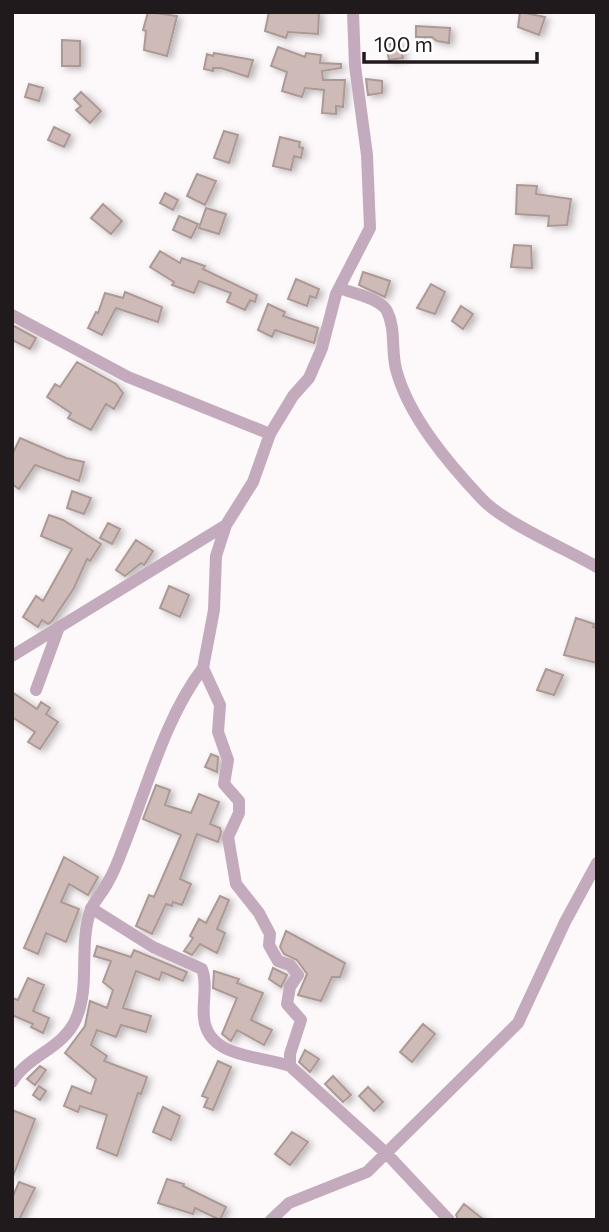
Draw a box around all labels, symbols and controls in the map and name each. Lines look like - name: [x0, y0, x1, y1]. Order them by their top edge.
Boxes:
- scale bar: [364, 21, 537, 65]
- text: 100 m: [374, 31, 433, 56]

